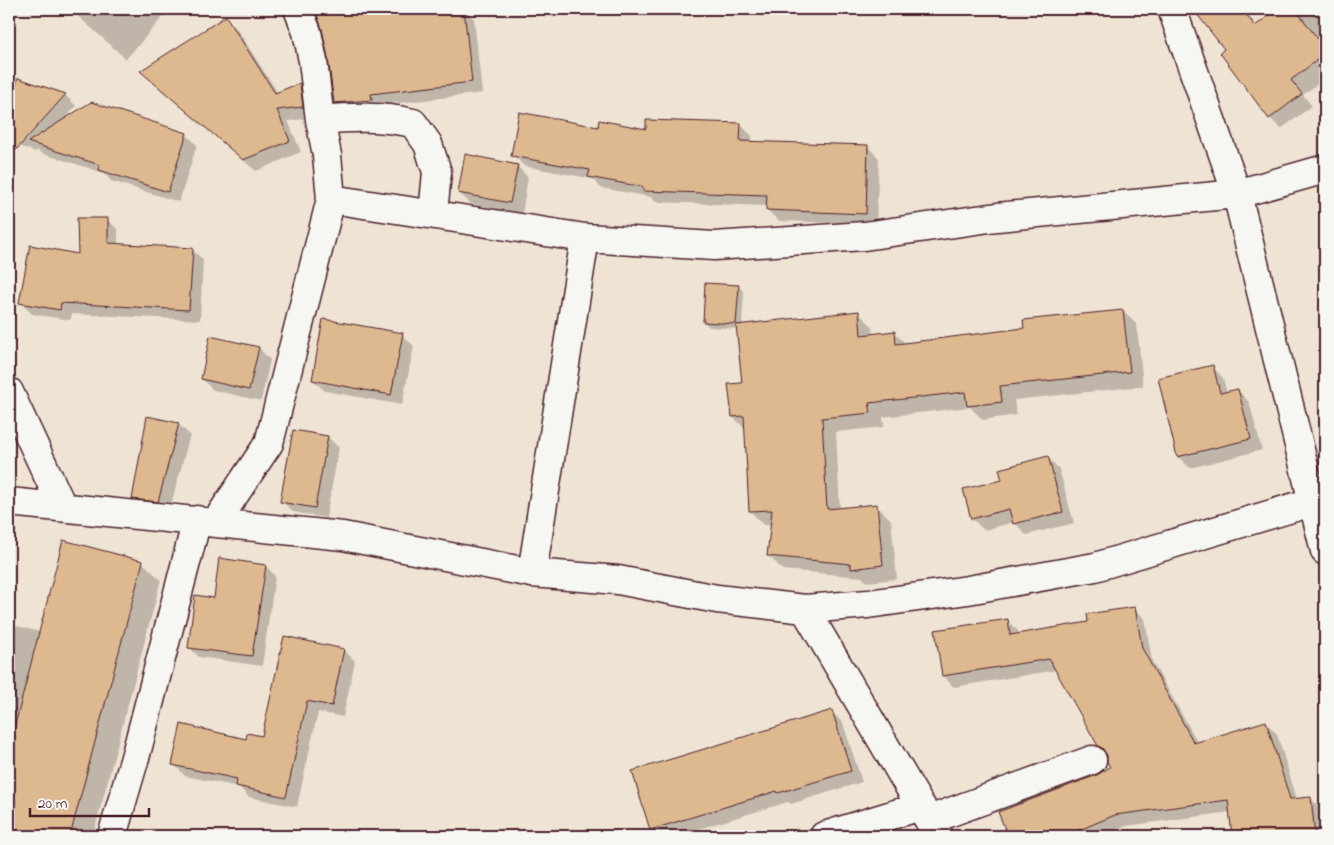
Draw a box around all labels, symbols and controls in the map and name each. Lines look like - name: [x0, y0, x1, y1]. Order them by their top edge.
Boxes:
- scale bar: [30, 785, 149, 817]
- text: 20 m: [38, 793, 68, 815]

